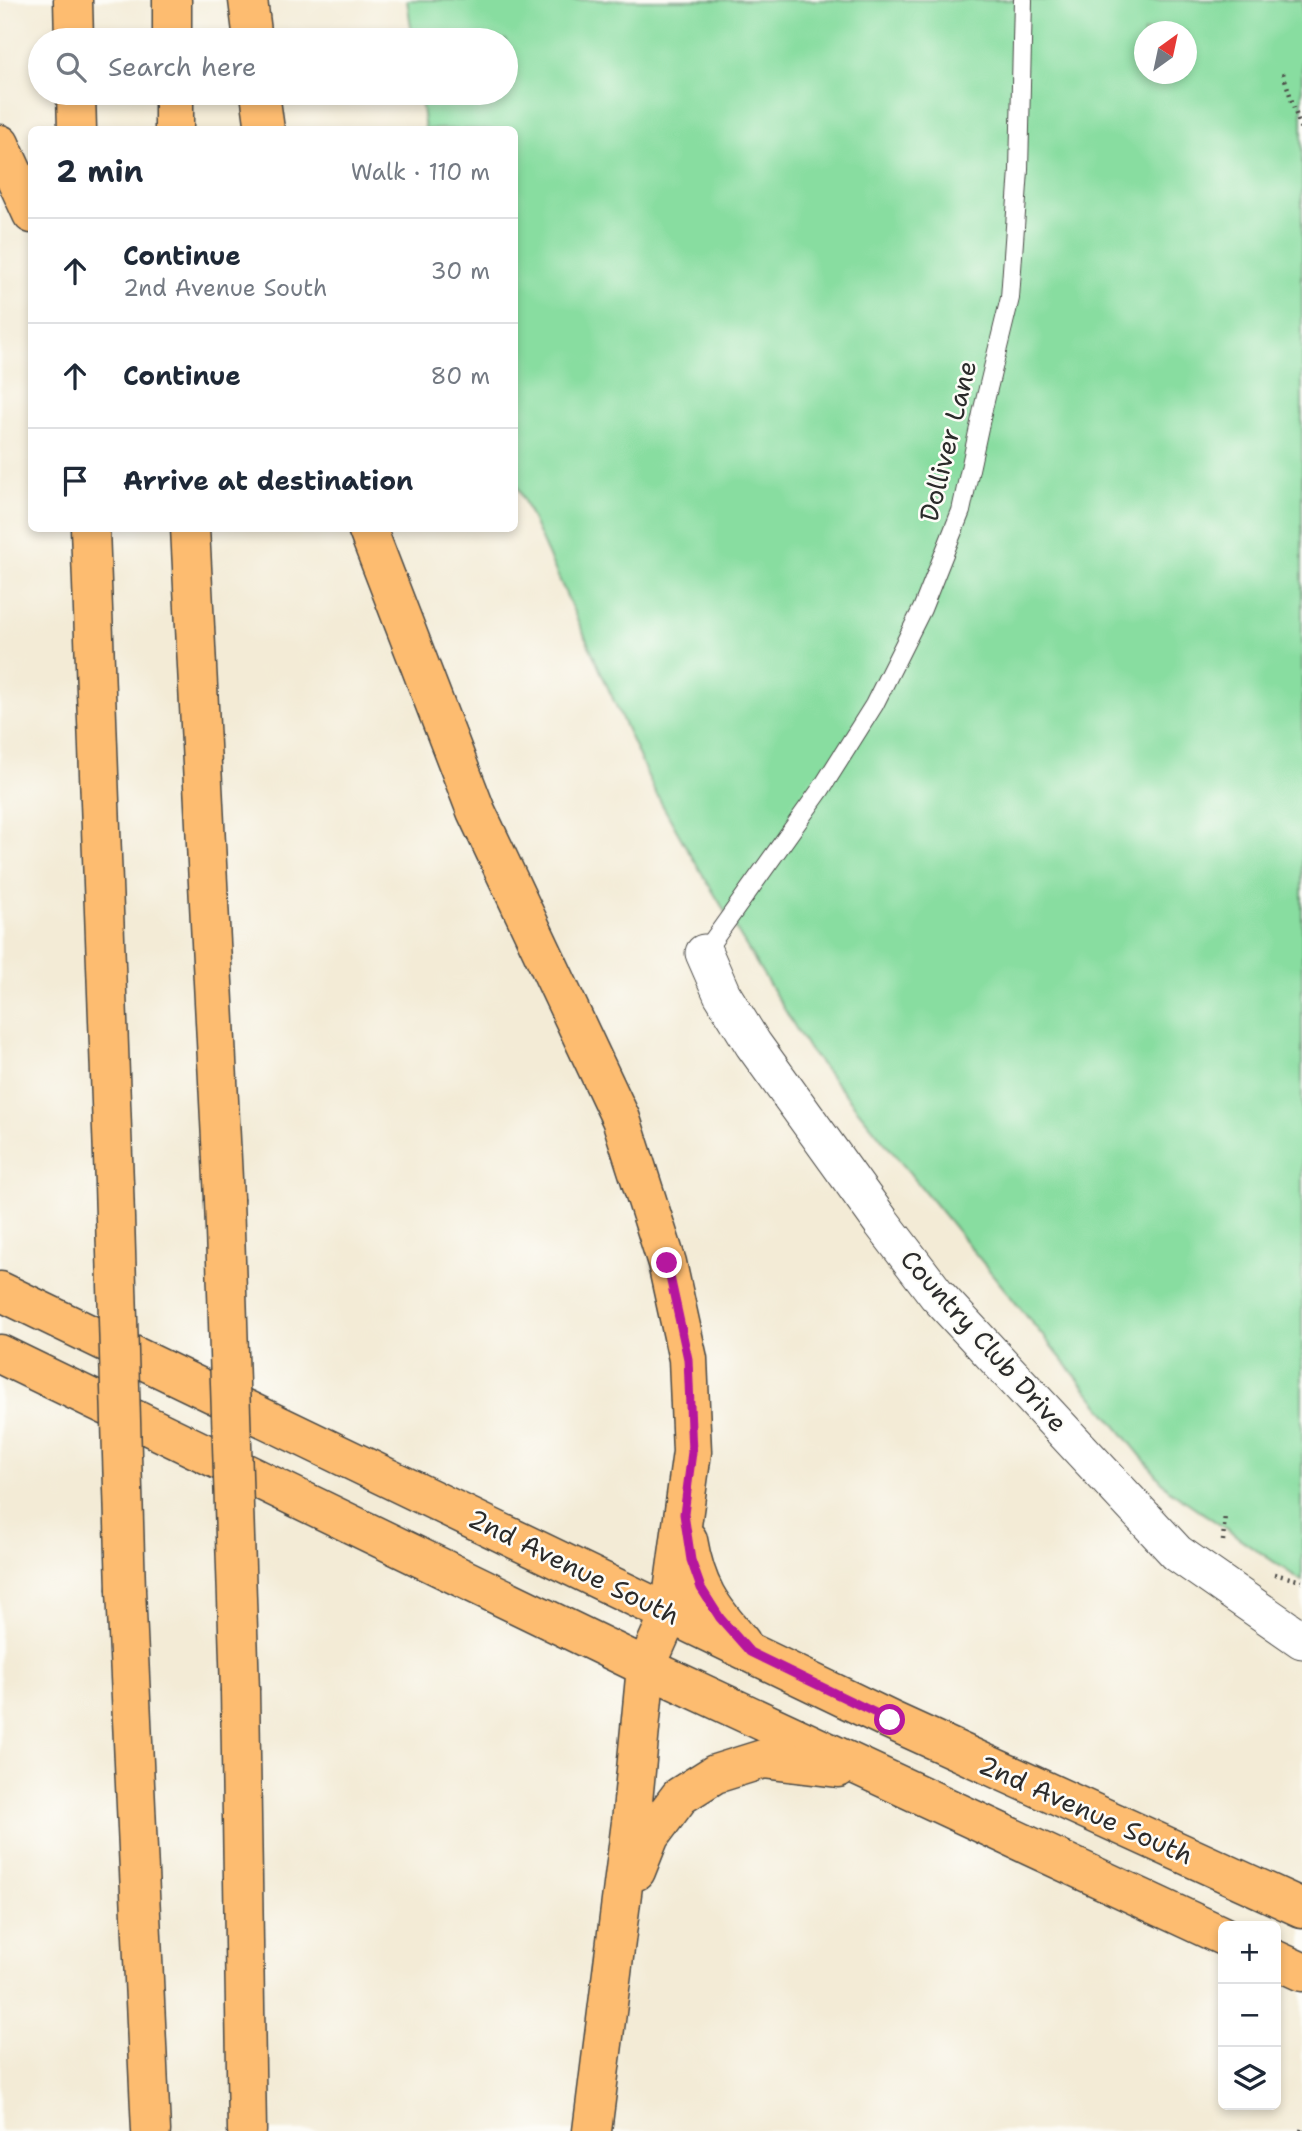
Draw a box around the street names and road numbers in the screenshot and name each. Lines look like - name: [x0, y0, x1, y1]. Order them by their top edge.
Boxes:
- street label: Dolliver Lane: [911, 357, 984, 525]
- street label: Country Club Drive: [893, 1242, 1076, 1439]
- street label: 2nd Avenue South: [463, 1500, 686, 1633]
- street label: 2nd Avenue South: [974, 1747, 1199, 1872]

